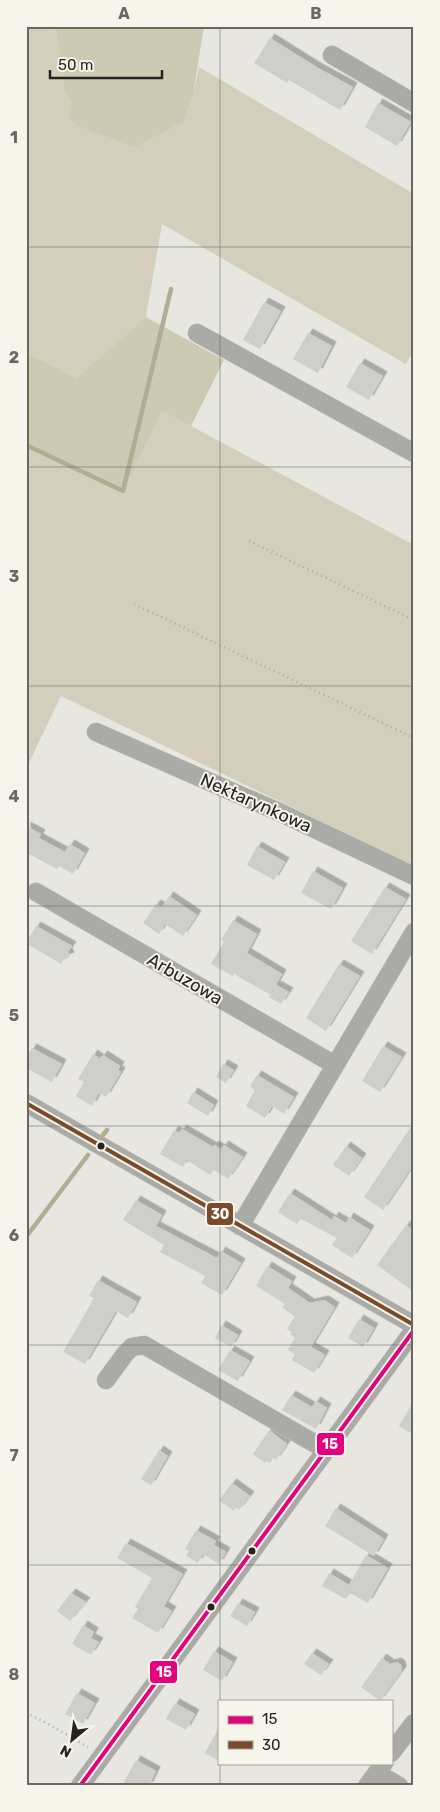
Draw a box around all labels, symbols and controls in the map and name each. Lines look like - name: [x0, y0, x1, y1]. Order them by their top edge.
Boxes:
- text: A: [118, 4, 130, 23]
- text: B: [310, 4, 322, 23]
- scale bar: [50, 48, 162, 80]
- text: 50 m: [58, 56, 93, 74]
- text: 1: [10, 128, 18, 147]
- text: 2: [9, 348, 19, 367]
- text: 3: [9, 567, 19, 586]
- street label: Nektarynkowa: [197, 769, 315, 837]
- text: 4: [9, 787, 20, 806]
- street label: Arbuzowa: [143, 949, 227, 1009]
- text: 5: [9, 1006, 19, 1025]
- unlabelled marker: [96, 1141, 106, 1151]
- line badge: 30: [206, 1202, 234, 1226]
- text: 30: [211, 1206, 229, 1223]
- text: 6: [9, 1226, 19, 1245]
- line badge: 15: [316, 1432, 345, 1456]
- text: 15: [322, 1436, 338, 1453]
- text: 7: [9, 1446, 19, 1465]
- unlabelled marker: [247, 1546, 257, 1556]
- unlabelled marker: [206, 1602, 216, 1612]
- line badge: 15: [149, 1660, 178, 1684]
- text: 15: [156, 1664, 172, 1681]
- text: 8: [9, 1665, 20, 1684]
- legend: [218, 1700, 392, 1764]
- text: 15: [262, 1710, 277, 1728]
- north arrow: [48, 1714, 98, 1764]
- text: 30: [262, 1736, 281, 1754]
- text: N: [57, 1741, 74, 1761]

